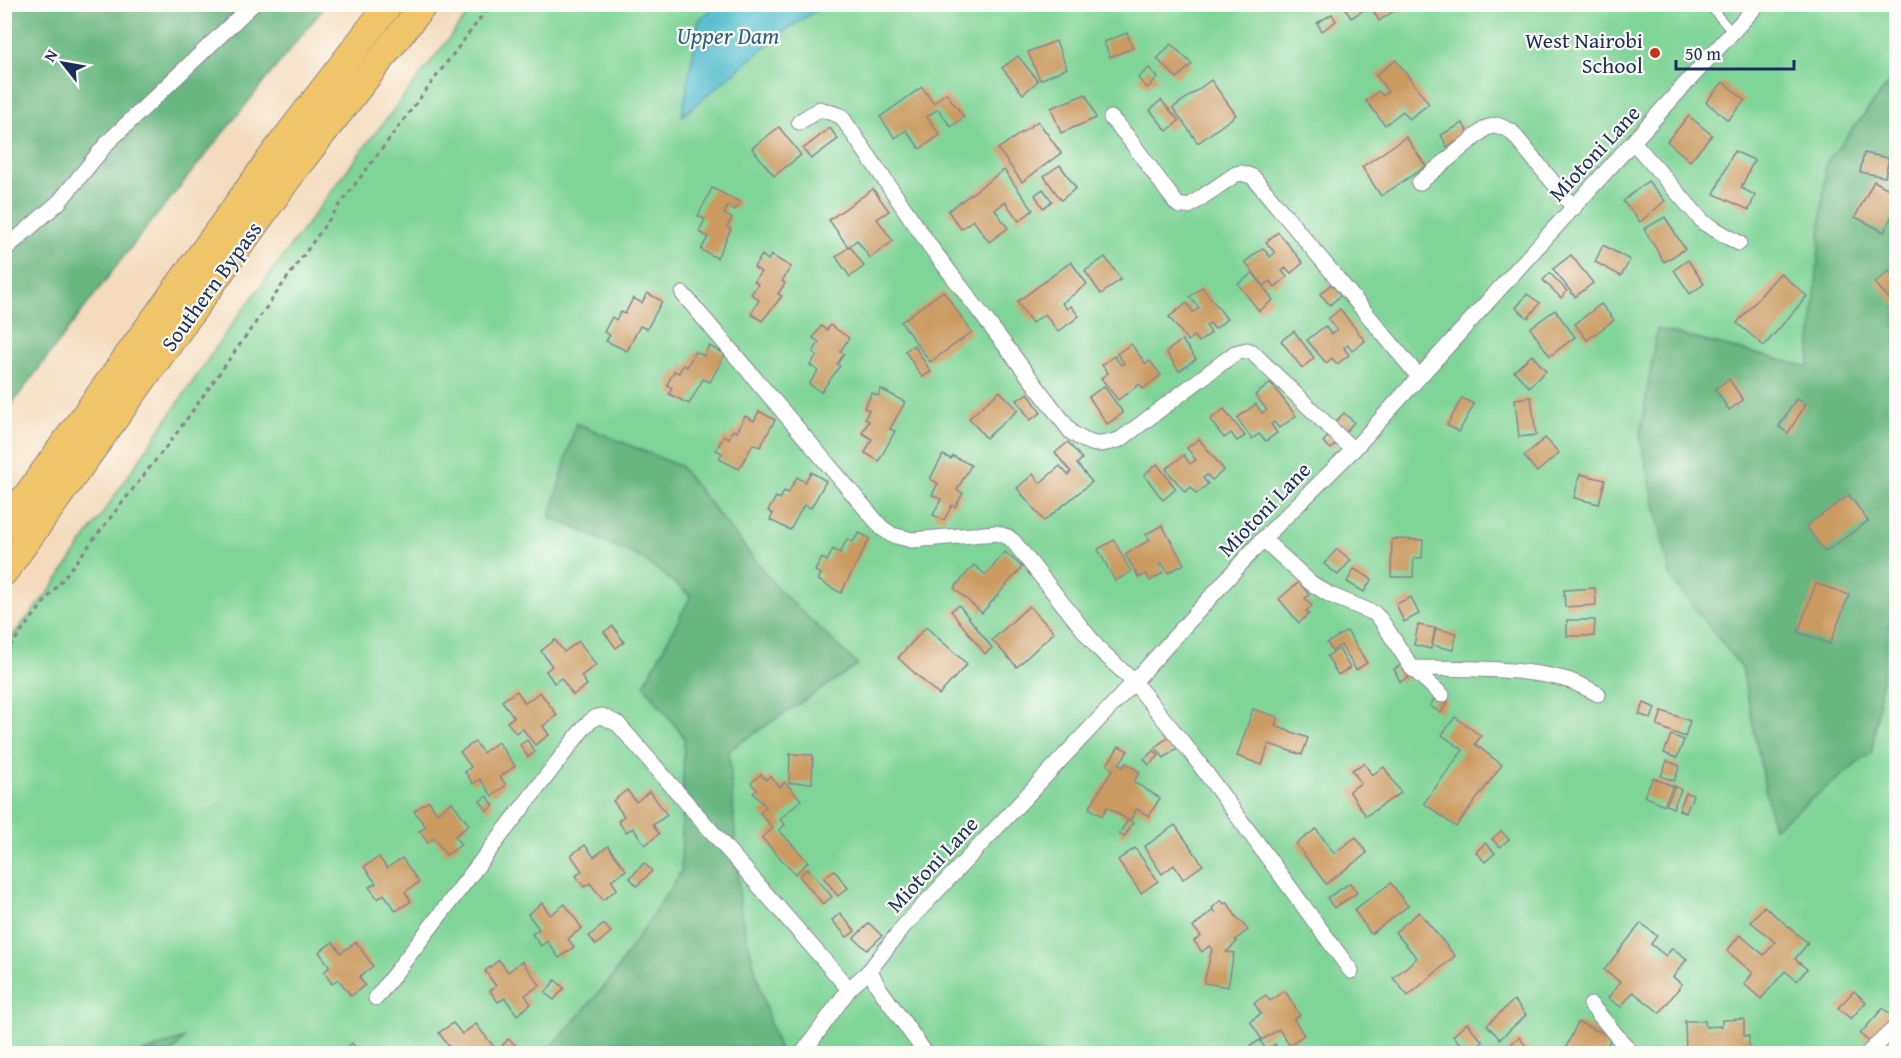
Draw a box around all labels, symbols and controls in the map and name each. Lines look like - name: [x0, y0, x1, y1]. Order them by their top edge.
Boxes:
- water label: Upper Dam: [676, 18, 780, 53]
- place label: West Nairobi School: [1525, 24, 1643, 81]
- north arrow: [33, 33, 93, 93]
- scale bar: [1676, 33, 1794, 71]
- text: 50 m: [1685, 40, 1721, 67]
- text: N: [37, 44, 63, 66]
- marker: West Nairobi School: [1648, 46, 1662, 60]
- street label: Miotoni Lane: [1541, 98, 1647, 208]
- street label: Southern Bypass: [153, 214, 269, 358]
- street label: Miotoni Lane: [1210, 454, 1318, 564]
- street label: Miotoni Lane: [879, 809, 985, 919]

